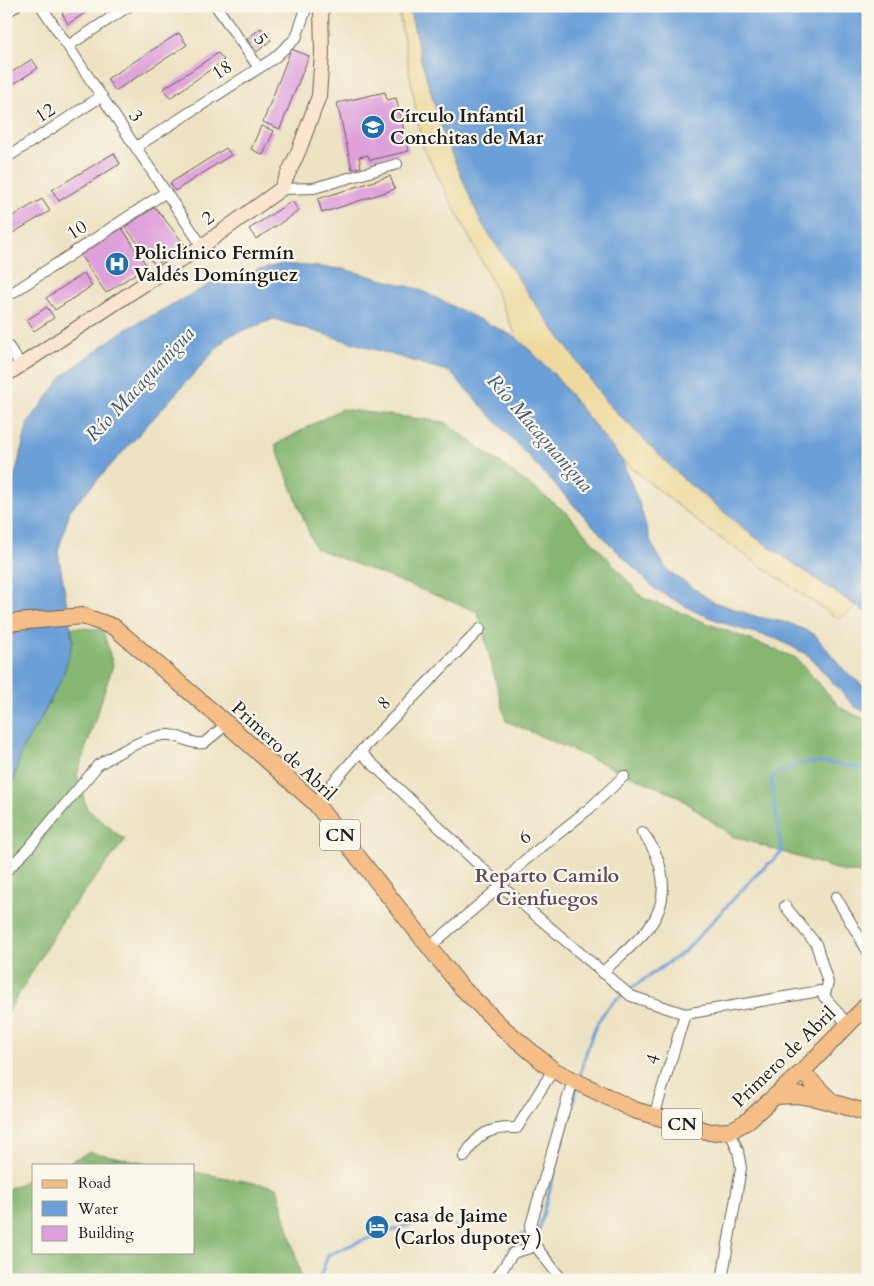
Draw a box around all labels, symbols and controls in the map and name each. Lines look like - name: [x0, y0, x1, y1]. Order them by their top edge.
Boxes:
- street label: 5: [248, 28, 274, 50]
- street label: 18: [207, 54, 237, 86]
- street label: 12: [30, 97, 60, 129]
- place label: Círculo Infantil Conchitas de Mar: [390, 103, 544, 151]
- street label: 3: [123, 105, 149, 127]
- school or university icon: Círculo Infantil Conchitas de Mar: [360, 114, 386, 140]
- street label: 2: [196, 204, 220, 231]
- street label: 10: [62, 214, 92, 246]
- place label: Policlínico Fermín Valdés Domínguez: [134, 240, 299, 288]
- hospital icon: Policlínico Fermín Valdés Domínguez: [104, 251, 130, 277]
- water label: Río Macaguanigua: [79, 320, 201, 448]
- water label: Río Macaguanigua: [481, 368, 599, 498]
- street label: 8: [371, 690, 397, 716]
- street label: Primero de Abril: [226, 695, 342, 807]
- road number: CN: [320, 820, 360, 850]
- street label: 6: [513, 824, 537, 850]
- district label: Reparto Camilo Cienfuegos: [475, 862, 619, 912]
- street label: Primero de Abril: [726, 1001, 842, 1113]
- street label: 4: [639, 1050, 667, 1067]
- road number: CN: [662, 1108, 702, 1140]
- legend: [32, 1164, 195, 1254]
- text: Road: [78, 1173, 111, 1193]
- text: Water: [77, 1199, 119, 1219]
- place label: casa de Jaime (Carlos dupotey ): [394, 1203, 542, 1251]
- hotel icon: casa de Jaime (Carlos dupotey ): [364, 1214, 390, 1240]
- text: Building: [78, 1223, 134, 1243]

